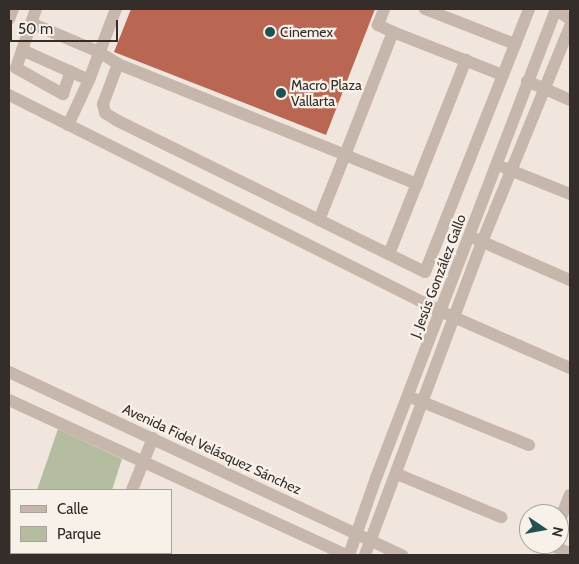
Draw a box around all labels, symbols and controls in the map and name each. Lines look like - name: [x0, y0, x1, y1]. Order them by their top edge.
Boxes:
- scale bar: [12, 10, 120, 42]
- text: 50 m: [18, 20, 53, 38]
- place label: Cinemex: [280, 24, 333, 40]
- marker: Cinemex: [264, 26, 276, 38]
- place label: Macro Plaza Vallarta: [291, 77, 362, 110]
- marker: Macro Plaza Vallarta: [275, 87, 287, 99]
- street label: J. Jesús González Gallo: [407, 212, 469, 340]
- street label: Avenida Fidel Velásquez Sánchez: [120, 400, 304, 498]
- legend: [10, 489, 172, 554]
- text: Calle: [57, 500, 88, 518]
- north arrow: [519, 504, 569, 554]
- text: Parque: [57, 525, 101, 543]
- text: N: [548, 525, 568, 539]

